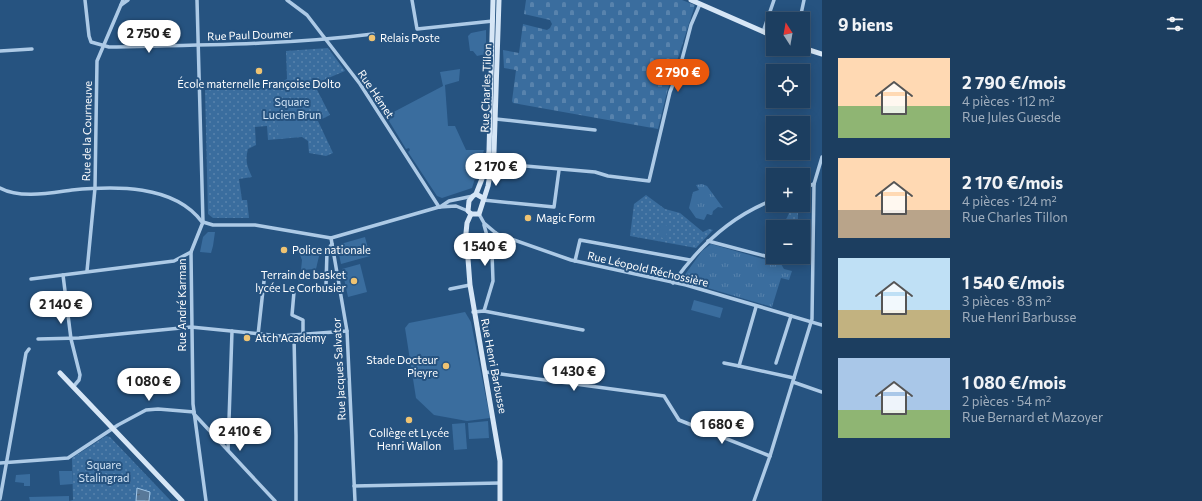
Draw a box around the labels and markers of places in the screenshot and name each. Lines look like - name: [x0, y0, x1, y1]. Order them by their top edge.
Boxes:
- pin: 2 750 €: [112, 20, 186, 54]
- place label: Relais Poste: [380, 31, 440, 44]
- marker: Relais Poste: [367, 33, 377, 43]
- pin: 2 790 €: [641, 59, 715, 93]
- marker: École maternelle Françoise Dolto: [254, 66, 264, 76]
- place label: École maternelle Françoise Dolto: [177, 76, 341, 90]
- pin: 2 170 €: [459, 153, 533, 187]
- place label: Magic Form: [536, 211, 595, 224]
- marker: Magic Form: [523, 213, 533, 223]
- pin: 1 540 €: [448, 233, 522, 267]
- place label: Police nationale: [292, 243, 371, 256]
- marker: Police nationale: [279, 245, 289, 255]
- place label: Terrain de basket lycée Le Corbusier: [255, 268, 347, 294]
- marker: Terrain de basket lycée Le Corbusier: [349, 276, 359, 286]
- pin: 2 140 €: [24, 291, 98, 325]
- place label: Atch Academy: [255, 331, 327, 344]
- marker: Atch Academy: [242, 333, 252, 343]
- place label: Stade Docteur Pieyre: [366, 353, 439, 379]
- pin: 1 430 €: [537, 358, 611, 392]
- marker: Stade Docteur Pieyre: [441, 361, 451, 371]
- pin: 1 080 €: [112, 368, 186, 402]
- pin: 1 680 €: [685, 411, 759, 445]
- marker: Collège et Lycée Henri Wallon: [404, 415, 414, 425]
- pin: 2 410 €: [203, 418, 277, 452]
- place label: Collège et Lycée Henri Wallon: [369, 426, 449, 452]

